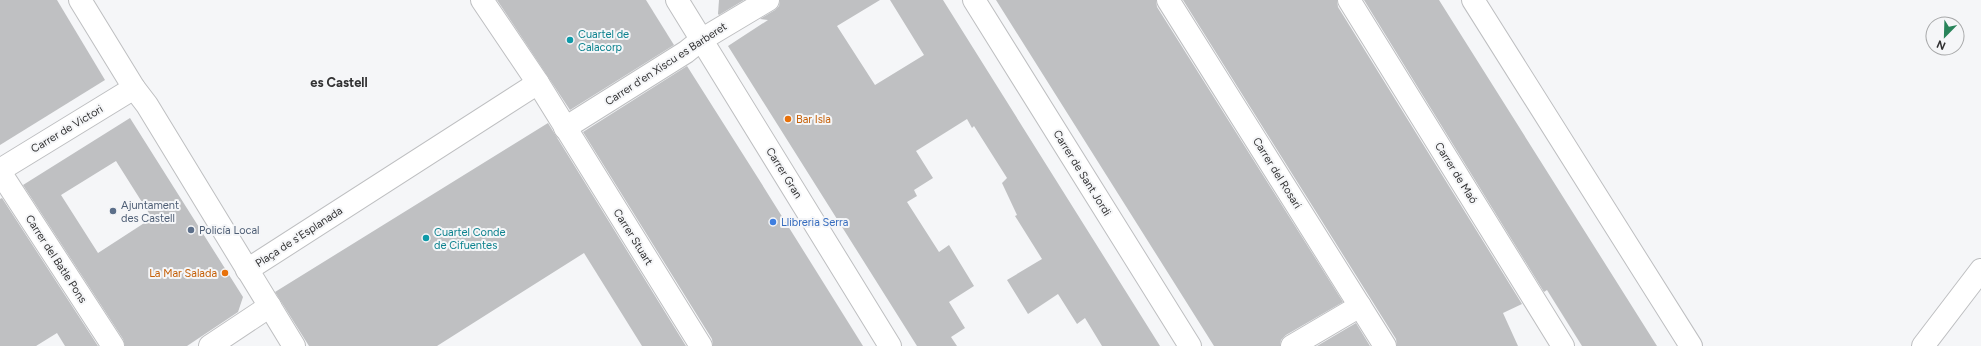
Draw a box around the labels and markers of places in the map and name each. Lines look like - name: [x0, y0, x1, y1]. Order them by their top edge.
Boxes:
- place label: Cuartel de Calacorp: [578, 28, 629, 54]
- marker: Cuartel de Calacorp: [565, 35, 575, 45]
- place label: Bar Isla: [796, 113, 831, 126]
- marker: Bar Isla: [783, 114, 793, 124]
- place label: Ajuntament des Castell: [121, 199, 179, 225]
- marker: Ajuntament des Castell: [108, 206, 118, 216]
- place label: Llibreria Serra: [781, 216, 848, 229]
- marker: Llibreria Serra: [768, 217, 778, 227]
- place label: Policía Local: [199, 224, 260, 237]
- marker: Policía Local: [186, 225, 196, 235]
- place label: Cuartel Conde de Cifuentes: [434, 226, 506, 252]
- marker: Cuartel Conde de Cifuentes: [421, 233, 431, 243]
- place label: La Mar Salada: [149, 267, 217, 280]
- marker: La Mar Salada: [220, 268, 230, 278]

